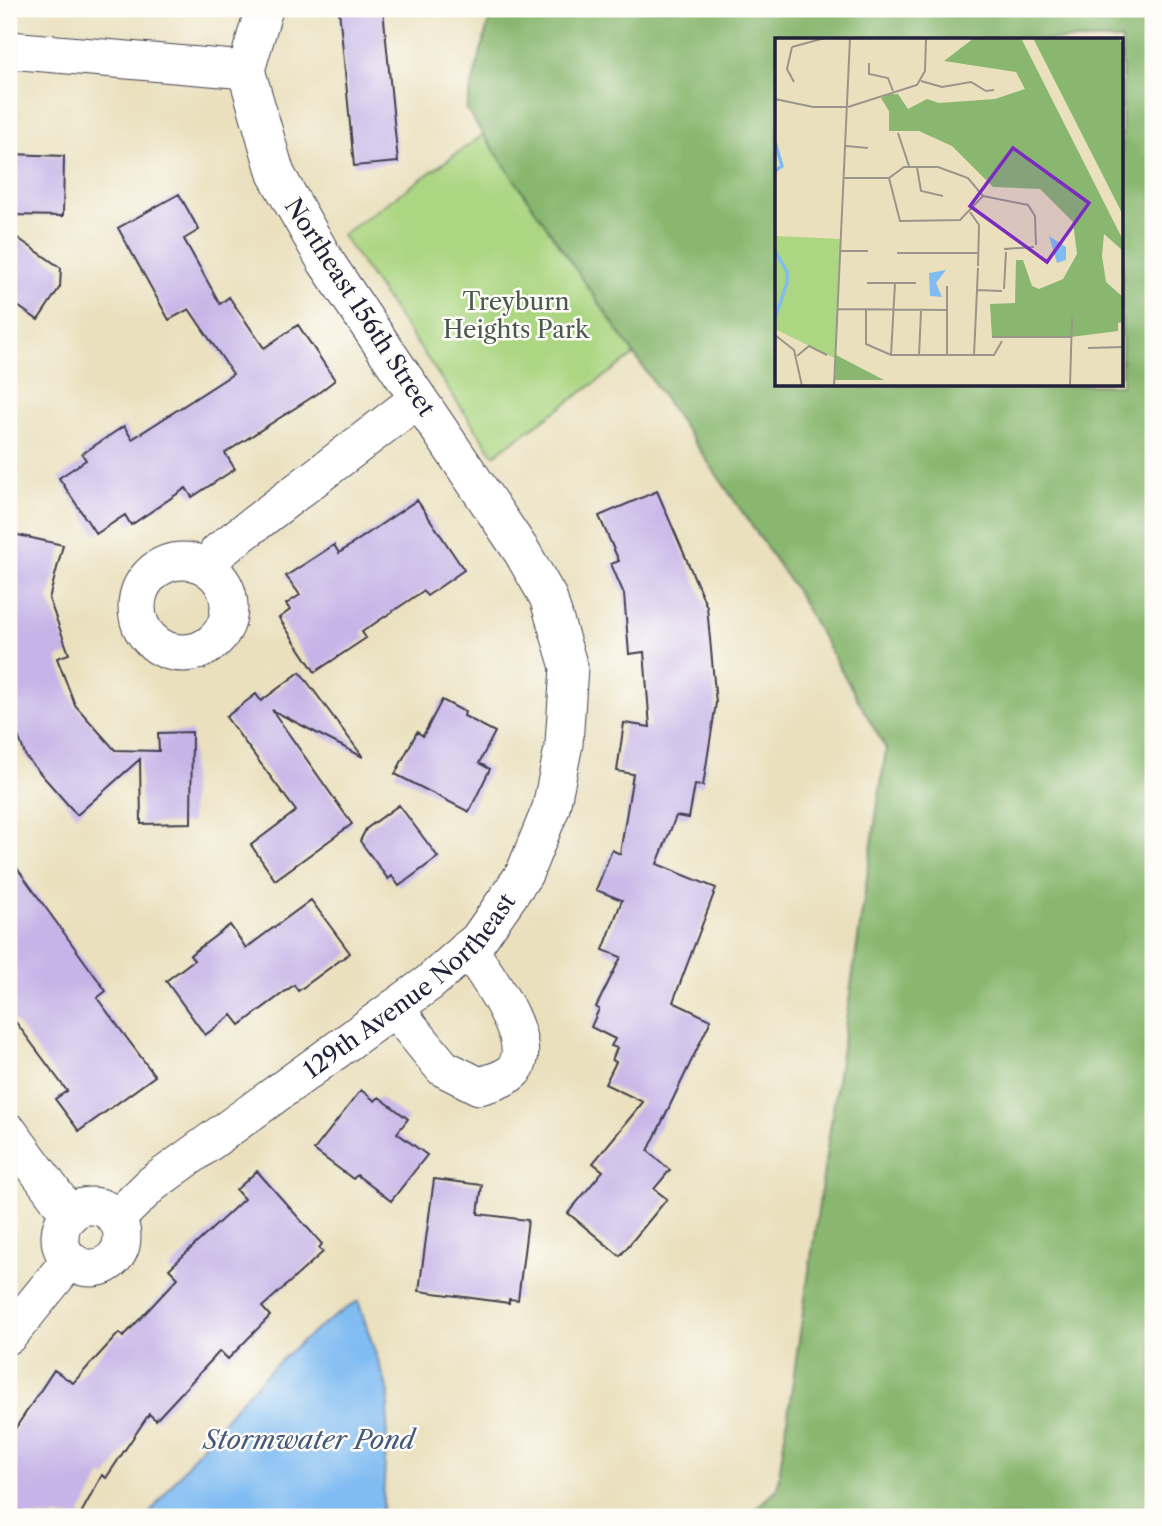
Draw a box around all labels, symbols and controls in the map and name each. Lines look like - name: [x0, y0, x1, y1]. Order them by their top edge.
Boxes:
- inset map: [775, 38, 1124, 387]
- street label: Northeast 156th Street: [279, 193, 442, 422]
- park label: Treyburn Heights Park: [443, 287, 590, 344]
- street label: 129th Avenue Northeast: [297, 887, 521, 1084]
- water label: Stormwater Pond: [201, 1424, 417, 1456]

